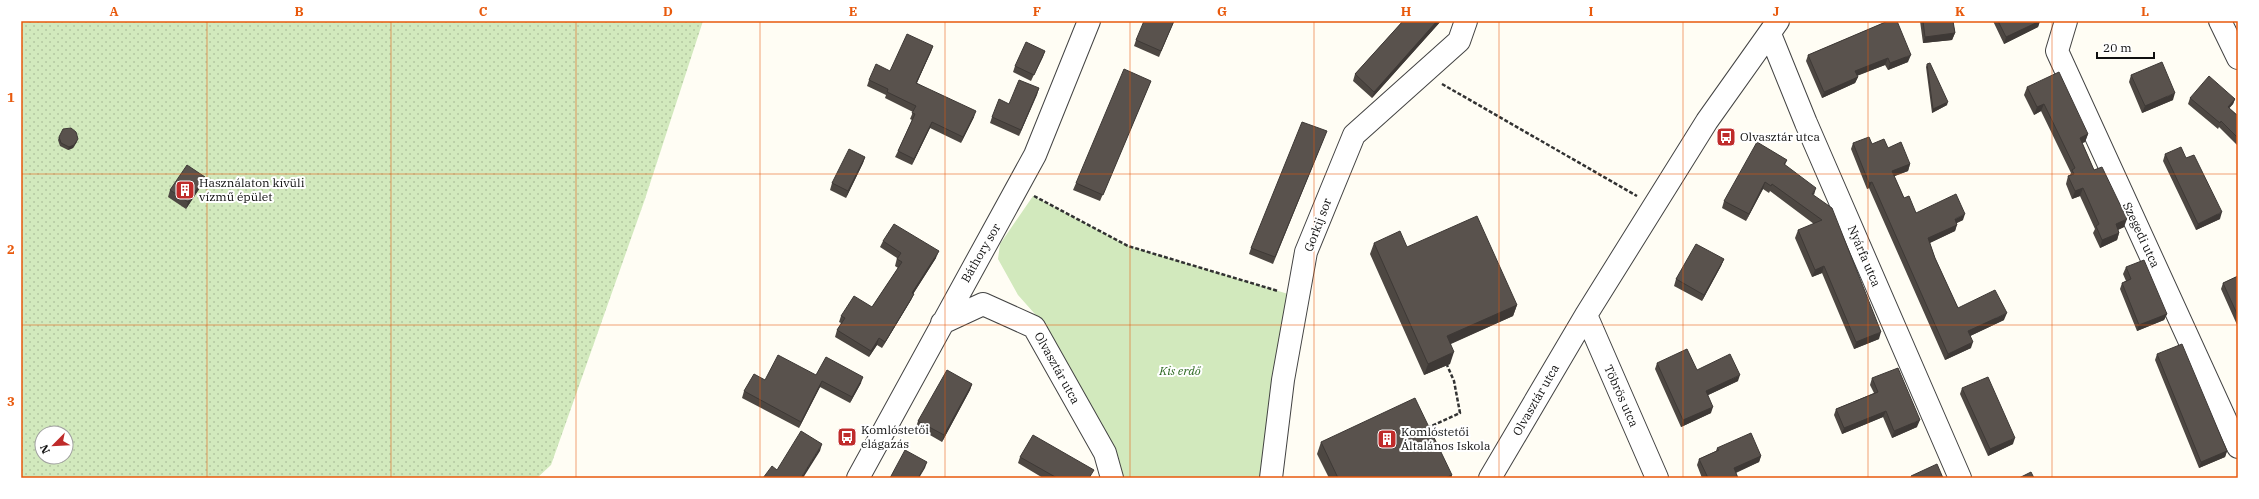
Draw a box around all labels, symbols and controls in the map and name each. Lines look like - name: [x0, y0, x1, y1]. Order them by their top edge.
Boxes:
- text: A: [109, 3, 119, 20]
- text: B: [294, 3, 304, 20]
- text: C: [479, 3, 488, 20]
- text: D: [663, 3, 673, 20]
- text: E: [849, 3, 857, 20]
- text: F: [1033, 3, 1041, 20]
- text: G: [1217, 3, 1227, 20]
- text: H: [1401, 3, 1412, 20]
- text: I: [1589, 3, 1594, 20]
- text: J: [1773, 3, 1780, 20]
- text: K: [1955, 3, 1965, 20]
- text: L: [2141, 3, 2149, 20]
- scale bar: [2097, 34, 2154, 60]
- text: 20 m: [2103, 40, 2132, 55]
- text: 1: [7, 89, 15, 106]
- bus stop icon: Olvasztár utca: [1715, 126, 1737, 148]
- place label: Olvasztár utca: [1740, 129, 1820, 144]
- place label: Használaton kívüli vízmű épület: [199, 175, 305, 204]
- building icon: Használaton kívüli vízmű épület: [174, 179, 196, 201]
- street label: Gorkij sor: [1301, 195, 1335, 254]
- street label: Szegedi utca: [2120, 200, 2163, 270]
- street label: Báthory sor: [958, 220, 1004, 285]
- street label: Nyárfa utca: [1845, 223, 1884, 289]
- text: 2: [7, 241, 15, 258]
- street label: Olvasztár utca: [1031, 329, 1084, 407]
- street label: Olvasztár utca: [1509, 361, 1562, 438]
- street label: Töbrös utca: [1601, 362, 1642, 430]
- park label: Kis erdő: [1158, 363, 1202, 378]
- text: 3: [7, 393, 15, 410]
- place label: Komlóstetői elágazás: [861, 422, 929, 451]
- place label: Komlóstetői Általános Iskola: [1401, 424, 1491, 453]
- north arrow: [34, 425, 74, 465]
- bus stop icon: Komlóstetői elágazás: [836, 426, 858, 448]
- building icon: Komlóstetői Általános Iskola: [1376, 428, 1398, 450]
- text: N: [37, 442, 53, 456]

